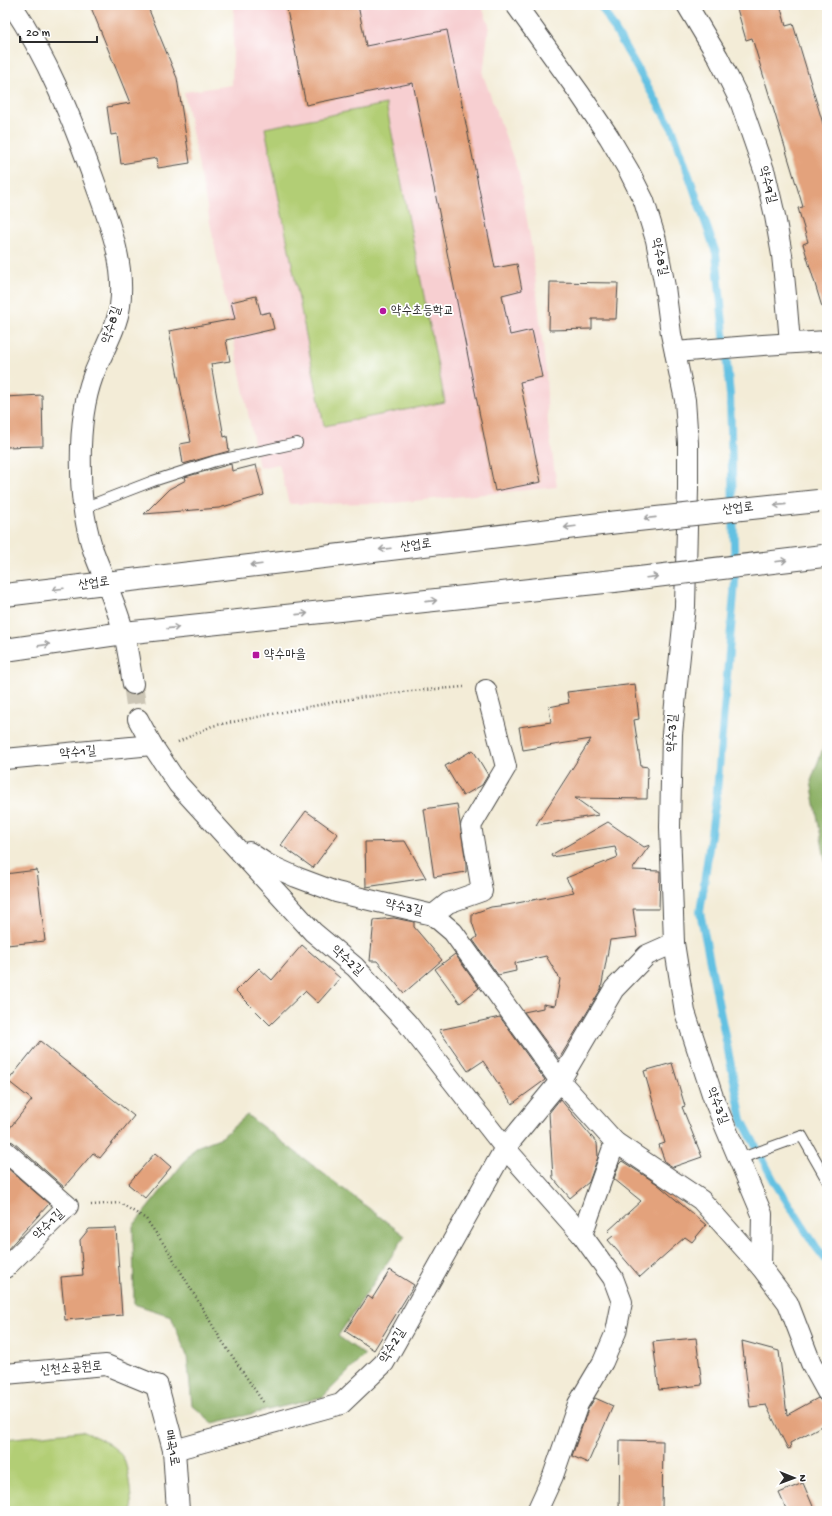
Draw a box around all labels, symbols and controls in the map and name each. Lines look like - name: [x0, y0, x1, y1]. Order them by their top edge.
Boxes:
- scale bar: [20, 18, 97, 44]
- text: 20 m: [26, 27, 51, 41]
- street label: 약수9길: [755, 165, 779, 205]
- street label: 약수8길: [648, 237, 670, 277]
- street label: 약수8길: [99, 304, 125, 346]
- place label: 약수초등학교: [391, 304, 454, 319]
- marker: 약수초등학교: [378, 306, 388, 316]
- street label: 산업로: [722, 500, 754, 518]
- one-way arrow: [774, 501, 787, 509]
- one-way arrow: [644, 515, 657, 522]
- one-way arrow: [564, 524, 577, 531]
- street label: 산업로: [400, 537, 432, 555]
- one-way arrow: [379, 546, 392, 553]
- one-way arrow: [775, 557, 788, 565]
- one-way arrow: [250, 561, 263, 569]
- one-way arrow: [645, 573, 658, 580]
- street label: 산업로: [78, 575, 110, 593]
- one-way arrow: [52, 585, 65, 593]
- one-way arrow: [424, 597, 437, 604]
- one-way arrow: [295, 611, 308, 618]
- one-way arrow: [166, 625, 179, 632]
- one-way arrow: [37, 641, 50, 648]
- place label: 약수마을: [264, 648, 306, 663]
- marker: 약수마을: [251, 650, 261, 660]
- street label: 약수3길: [665, 714, 681, 752]
- street label: 약수1길: [59, 744, 97, 762]
- street label: 약수3길: [384, 896, 424, 920]
- street label: 약수2길: [328, 943, 366, 979]
- street label: 약수3길: [703, 1086, 731, 1126]
- street label: 약수1길: [31, 1207, 67, 1243]
- street label: 약수2길: [377, 1326, 409, 1366]
- street label: 신천소공원로: [39, 1359, 103, 1379]
- street label: 매곡1로: [160, 1429, 182, 1467]
- north arrow: [774, 1458, 814, 1498]
- text: N: [796, 1474, 808, 1482]

